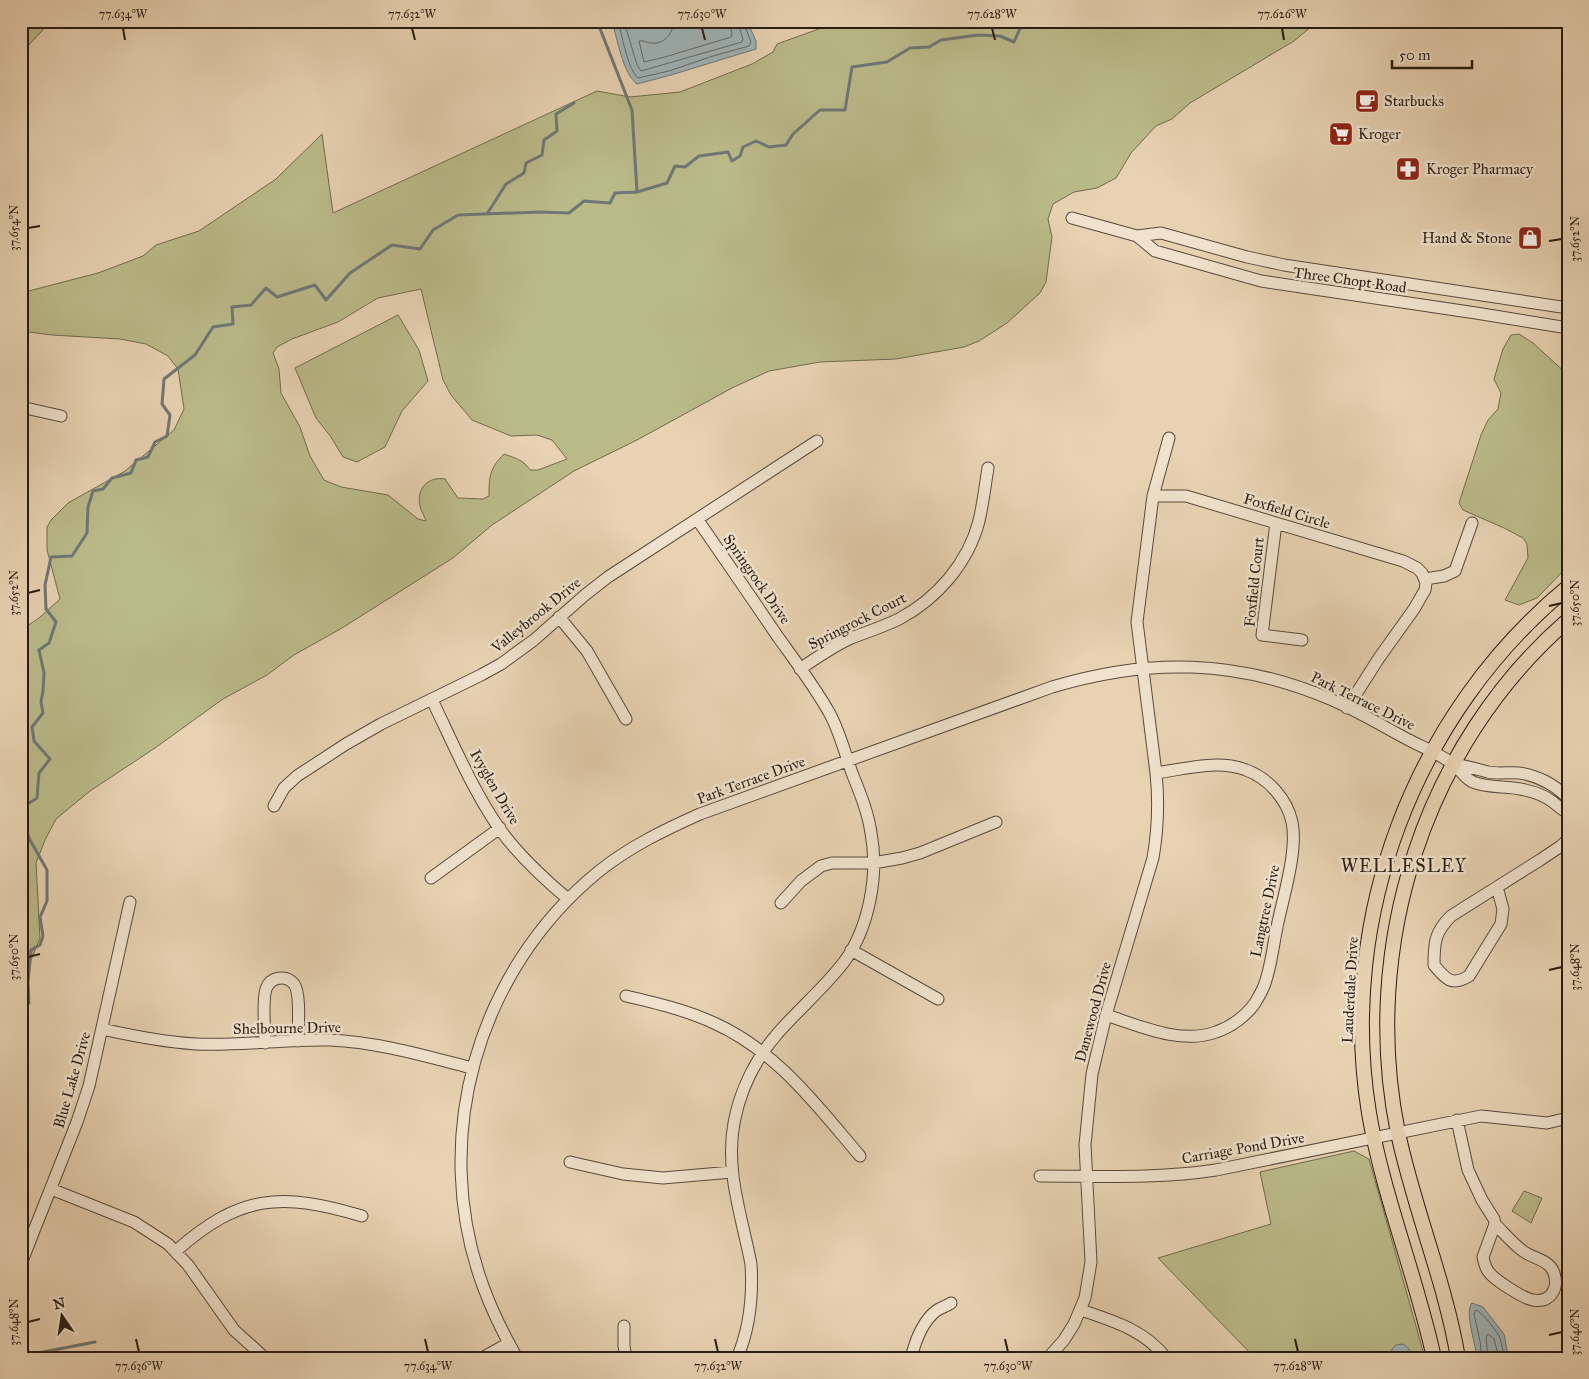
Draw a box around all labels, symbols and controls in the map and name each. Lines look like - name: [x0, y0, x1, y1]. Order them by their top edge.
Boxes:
- text: 77.634°W: [99, 7, 148, 21]
- text: 77.632°W: [388, 7, 436, 21]
- text: 77.630°W: [678, 7, 727, 21]
- text: 77.628°W: [967, 7, 1017, 21]
- text: 77.626°W: [1257, 7, 1307, 21]
- scale bar: [1392, 38, 1472, 70]
- text: 50 m: [1399, 46, 1431, 64]
- cafe icon: Starbucks: [1354, 88, 1380, 114]
- place label: Starbucks: [1384, 92, 1444, 110]
- supermarket icon: Kroger: [1328, 121, 1354, 147]
- place label: Kroger: [1358, 125, 1401, 143]
- pharmacy icon: Kroger Pharmacy: [1395, 156, 1421, 182]
- place label: Kroger Pharmacy: [1426, 160, 1534, 178]
- text: 37.654°N: [7, 205, 21, 251]
- text: 37.652°N: [1568, 216, 1582, 262]
- shop icon: Hand & Stone: [1517, 225, 1543, 251]
- place label: Hand & Stone: [1422, 229, 1512, 247]
- street label: Three Chopt Road: [1292, 263, 1408, 297]
- street label: Foxfield Circle: [1241, 489, 1333, 533]
- street label: Springrock Drive: [719, 531, 795, 627]
- street label: Foxfield Court: [1240, 536, 1268, 628]
- text: 37.652°N: [7, 570, 21, 616]
- street label: Valleybrook Drive: [487, 573, 584, 657]
- text: 37.650°N: [1568, 580, 1582, 626]
- street label: Springrock Court: [805, 588, 910, 653]
- street label: Park Terrace Drive: [1308, 668, 1418, 734]
- street label: Ivyglen Drive: [466, 746, 524, 828]
- street label: Park Terrace Drive: [694, 752, 808, 808]
- district label: WELLESLEY: [1341, 855, 1467, 877]
- street label: Langtree Drive: [1246, 863, 1284, 959]
- text: 37.650°N: [7, 934, 21, 980]
- street label: Lauderdale Drive: [1338, 936, 1362, 1044]
- text: 37.648°N: [1568, 943, 1582, 991]
- street label: Danewood Drive: [1071, 960, 1115, 1064]
- street label: Shelbourne Drive: [233, 1018, 341, 1038]
- street label: Blue Lake Drive: [50, 1030, 94, 1130]
- street label: Carriage Pond Drive: [1180, 1128, 1306, 1168]
- north arrow: [38, 1292, 88, 1342]
- text: N: [51, 1294, 67, 1313]
- text: 37.648°N: [7, 1298, 21, 1346]
- text: 37.646°N: [1568, 1308, 1582, 1356]
- text: 77.636°W: [115, 1359, 164, 1373]
- text: 77.634°W: [404, 1359, 453, 1373]
- text: 77.632°W: [694, 1359, 742, 1373]
- text: 77.630°W: [984, 1359, 1033, 1373]
- text: 77.628°W: [1273, 1359, 1323, 1373]

